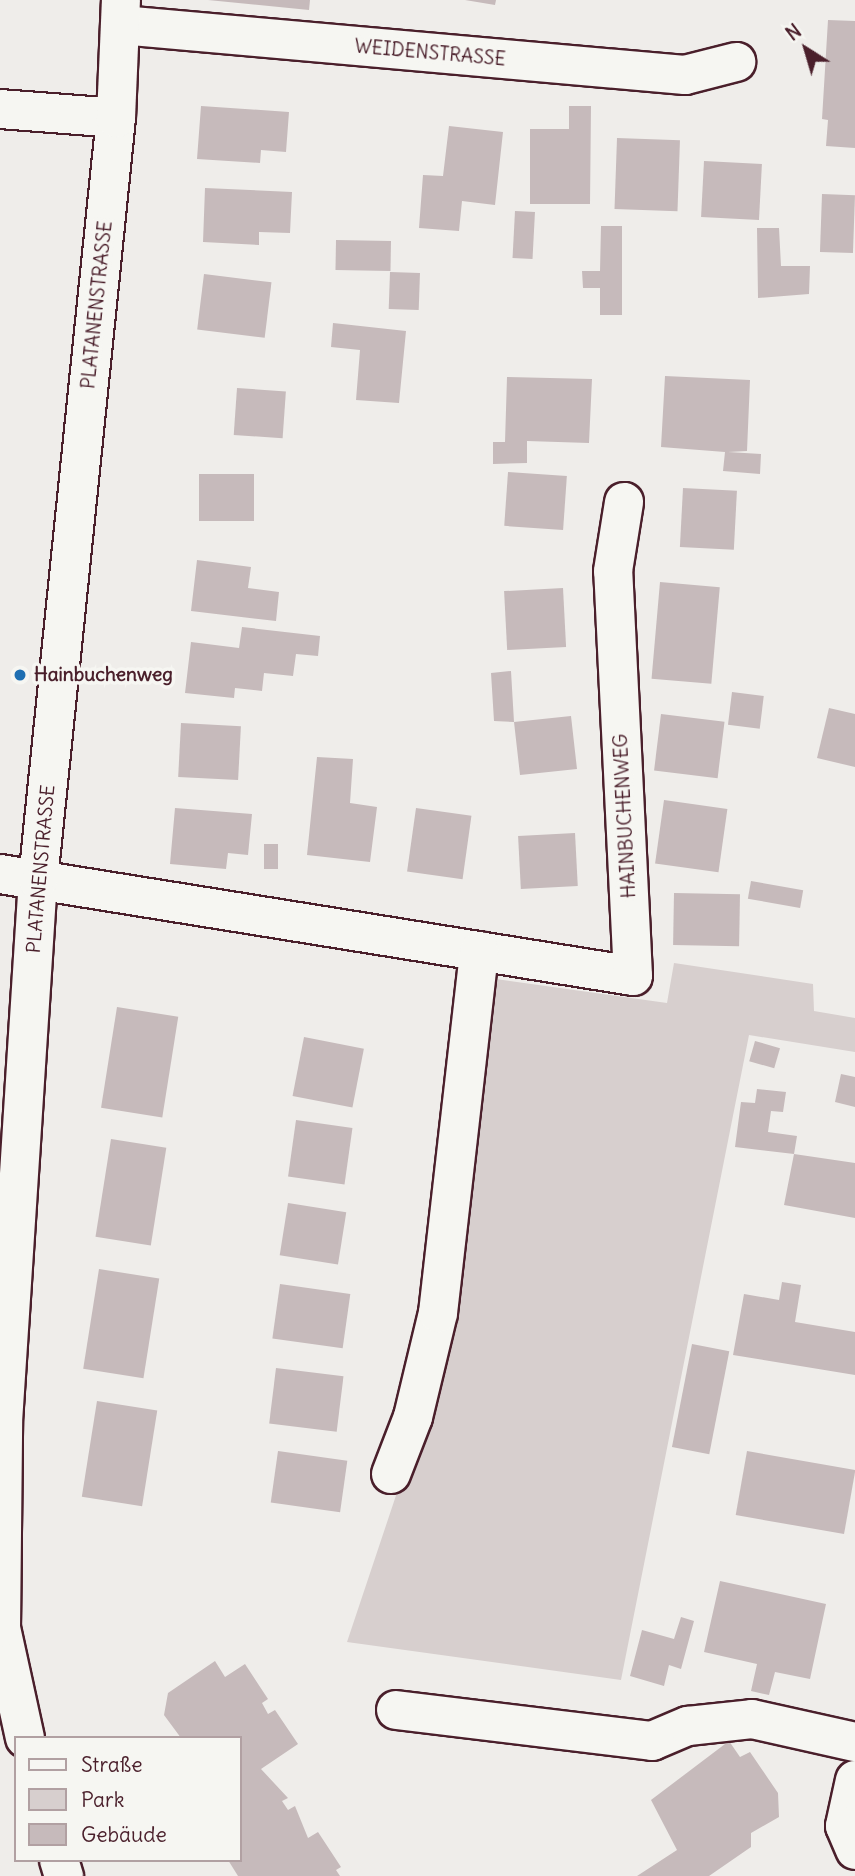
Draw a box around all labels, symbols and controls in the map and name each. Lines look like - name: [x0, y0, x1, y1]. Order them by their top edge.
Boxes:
- north arrow: [771, 14, 841, 84]
- text: N: [781, 19, 806, 46]
- street label: WEIDENSTRASSE: [354, 35, 506, 71]
- street label: PLATANENSTRASSE: [77, 220, 117, 390]
- place label: Hainbuchenweg: [34, 664, 173, 686]
- marker: Hainbuchenweg: [12, 667, 28, 683]
- street label: HAINBUCHENWEG: [609, 733, 641, 899]
- street label: PLATANENSTRASSE: [22, 784, 60, 954]
- legend: [14, 1736, 242, 1862]
- text: Straße: [81, 1751, 142, 1778]
- text: Park: [81, 1786, 124, 1813]
- text: Gebäude: [81, 1821, 167, 1848]

